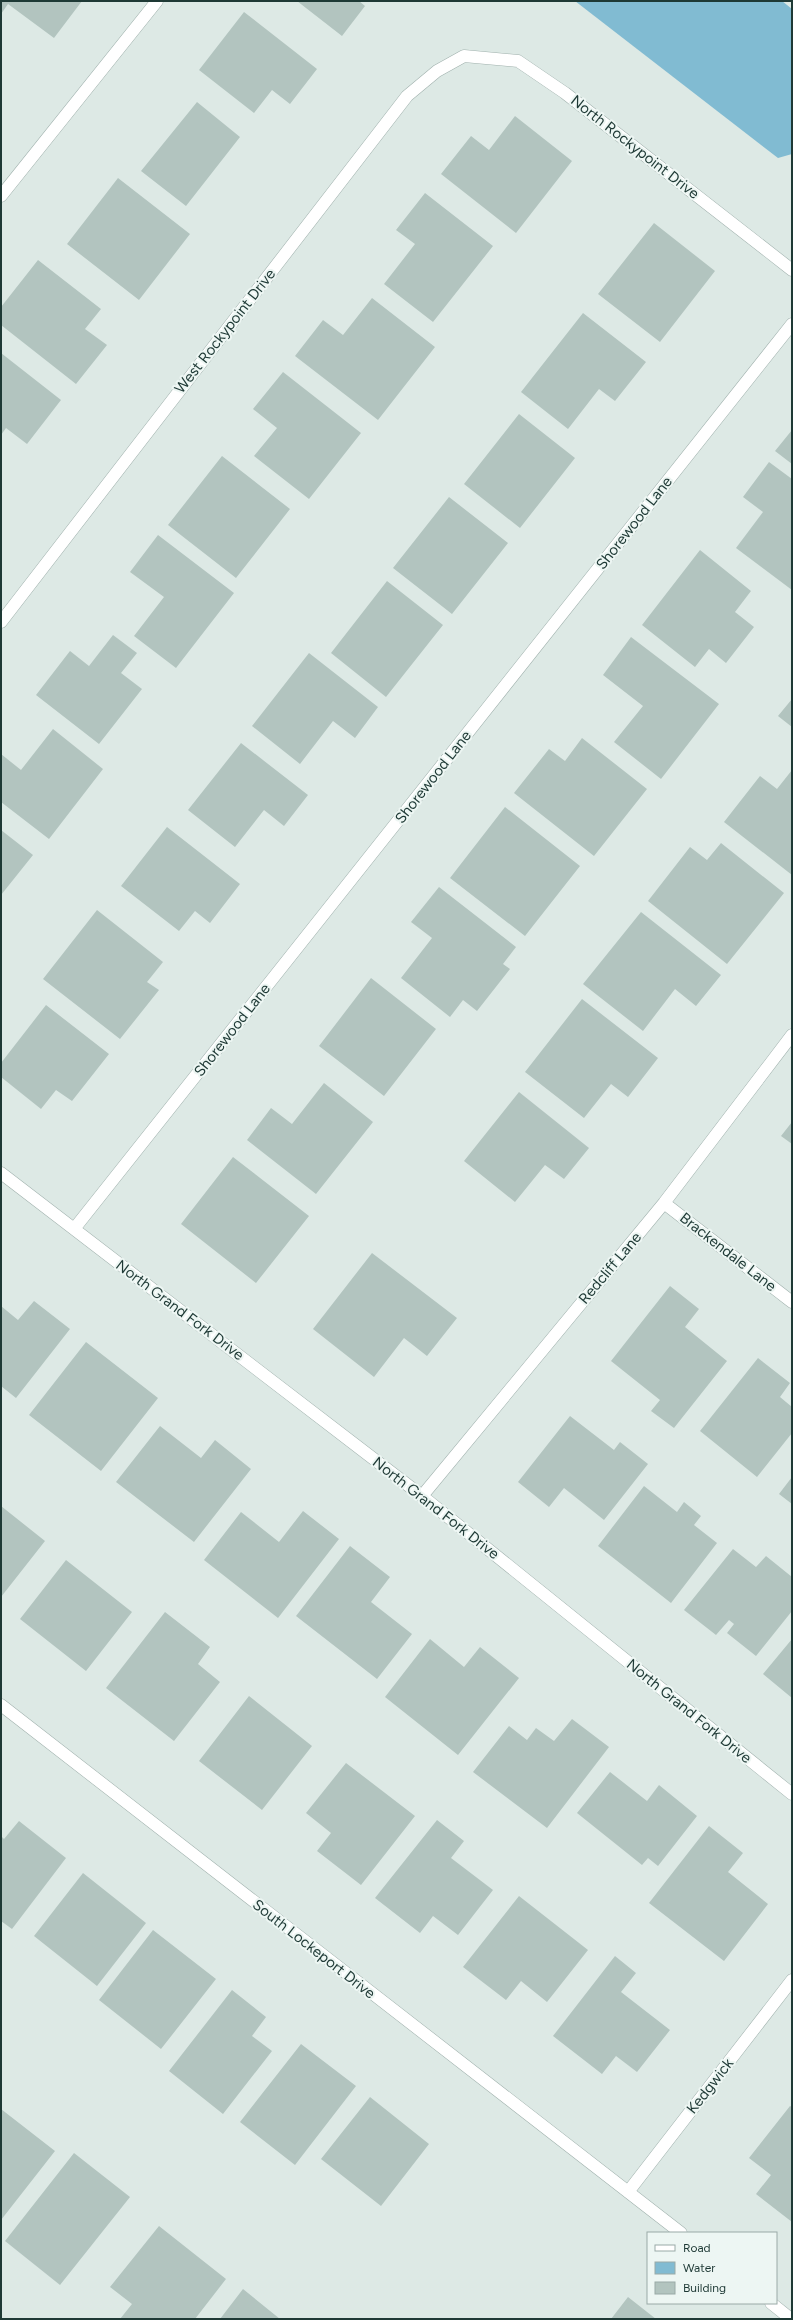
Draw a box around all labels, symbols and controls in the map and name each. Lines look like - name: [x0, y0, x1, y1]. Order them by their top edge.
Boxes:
- street label: North Rockypoint Drive: [567, 91, 703, 203]
- street label: West Rockypoint Drive: [171, 265, 279, 397]
- street label: Shorewood Lane: [592, 473, 676, 573]
- street label: Shorewood Lane: [391, 727, 475, 827]
- street label: Shorewood Lane: [190, 980, 274, 1080]
- street label: Brackendale Lane: [676, 1209, 780, 1295]
- street label: Redcliff Lane: [575, 1228, 645, 1308]
- street label: North Grand Fork Drive: [112, 1256, 248, 1364]
- street label: North Grand Fork Drive: [369, 1453, 503, 1563]
- street label: North Grand Fork Drive: [623, 1655, 755, 1767]
- street label: South Lockeport Drive: [249, 1896, 379, 2002]
- street label: Kedgwick: [683, 2054, 738, 2117]
- legend: [647, 2232, 777, 2304]
- text: Road: [683, 2241, 711, 2255]
- text: Water: [683, 2261, 715, 2275]
- text: Building: [683, 2281, 726, 2295]

